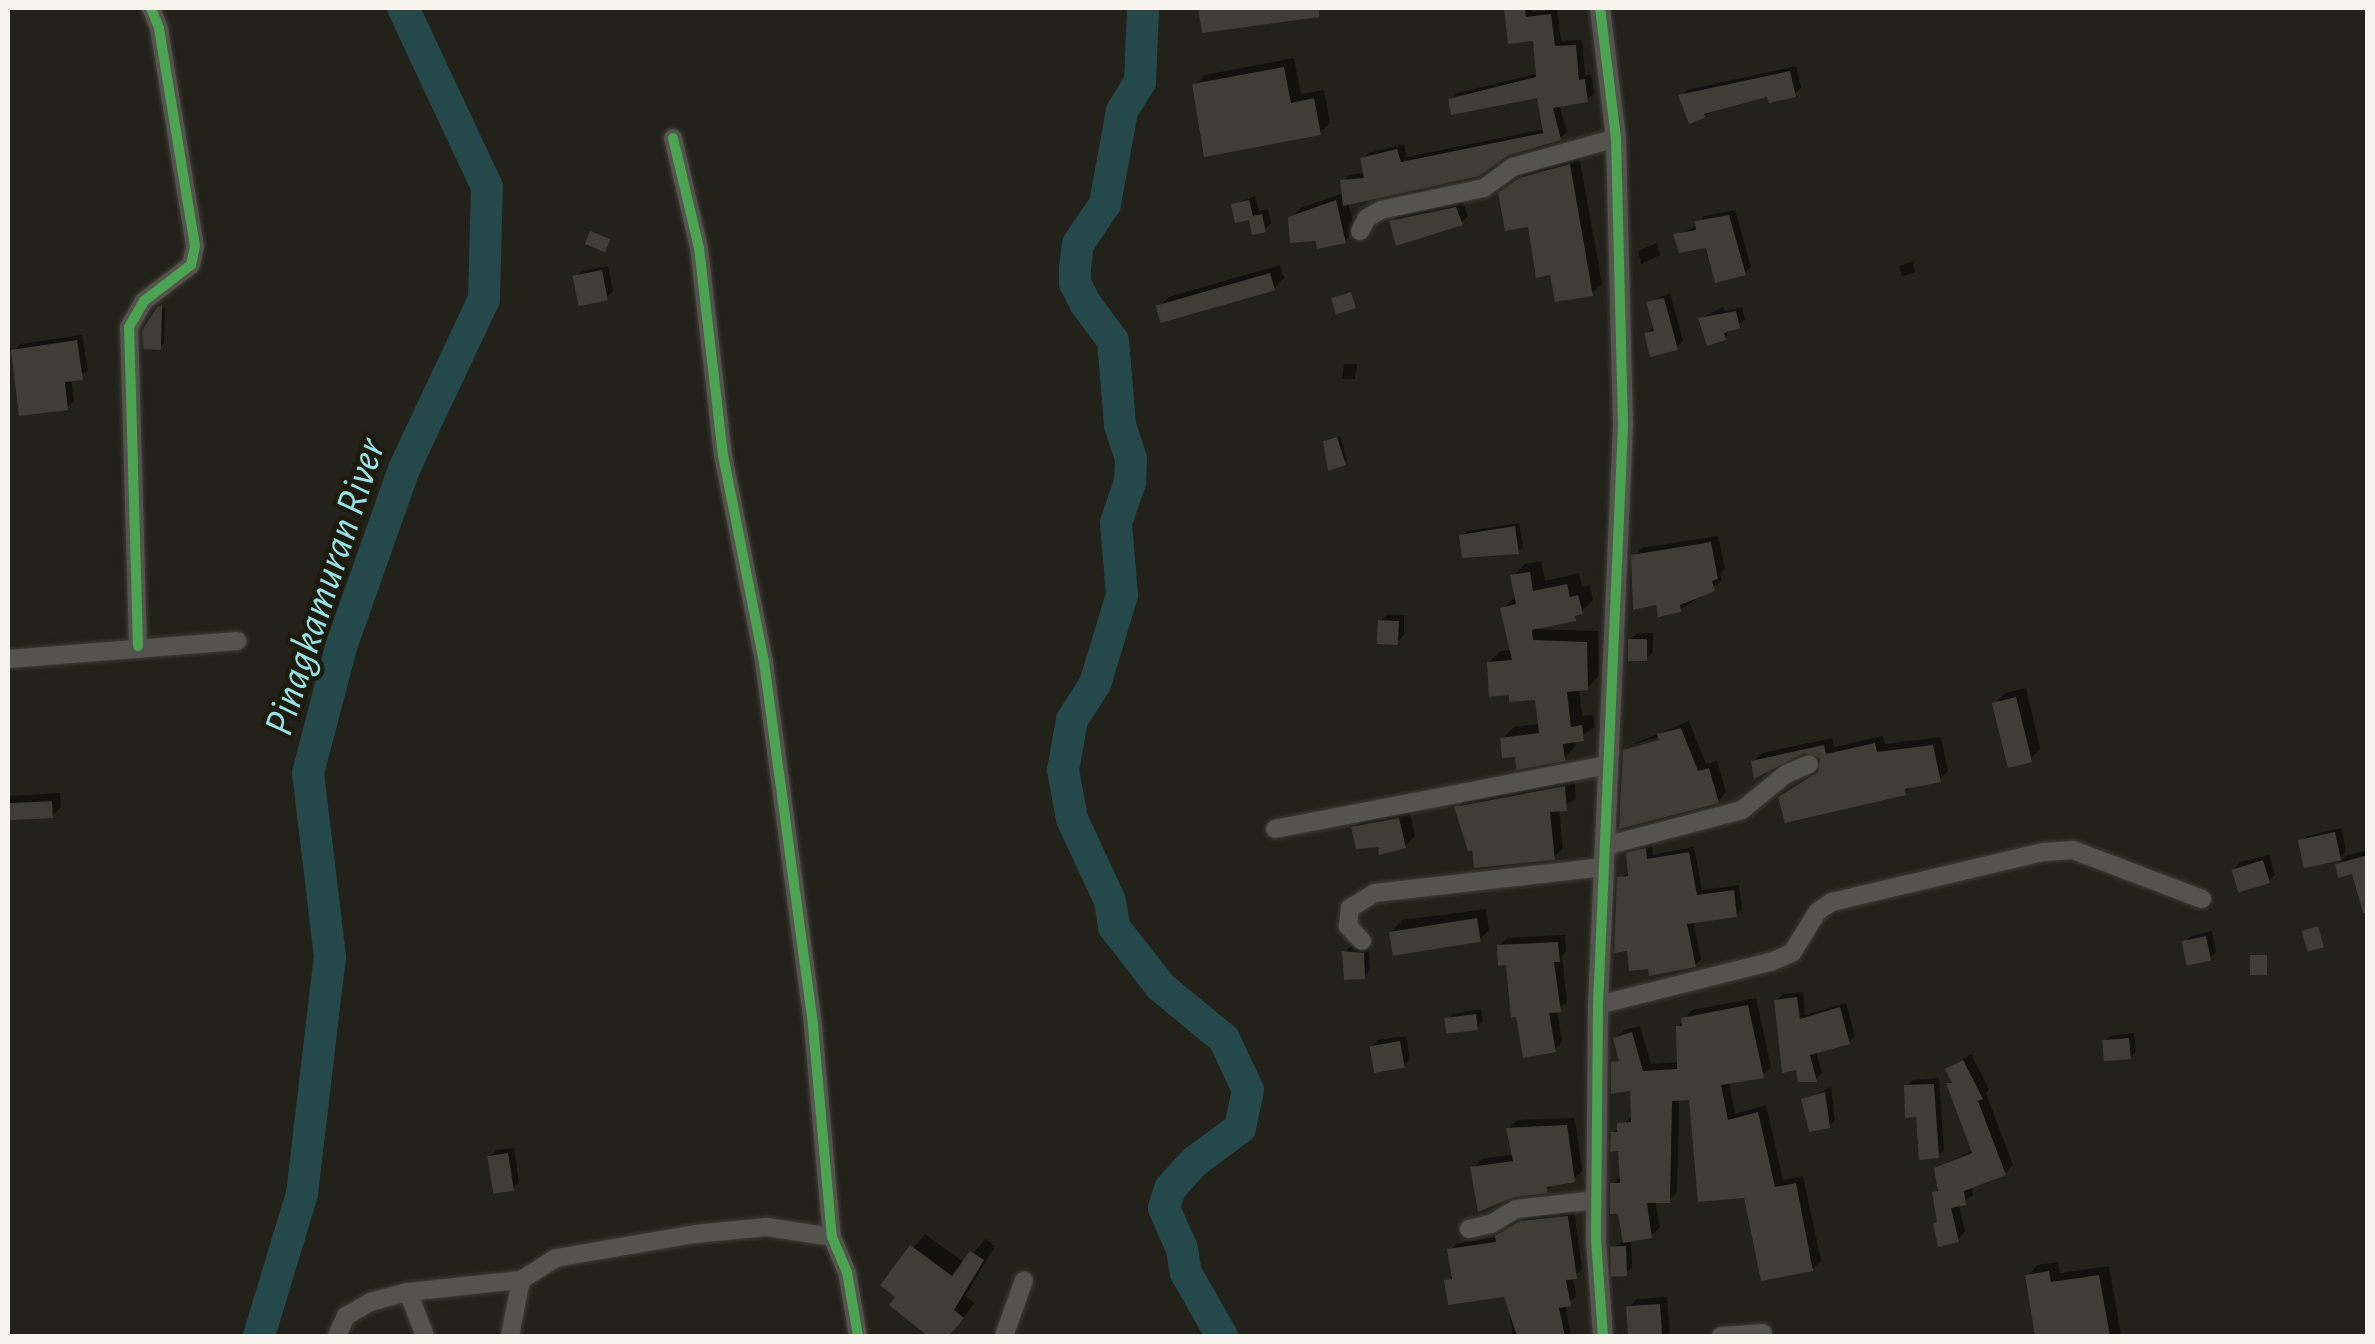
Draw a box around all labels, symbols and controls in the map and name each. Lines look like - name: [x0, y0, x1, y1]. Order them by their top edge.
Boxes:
- water label: Pinagkamuran River: [253, 432, 397, 742]

